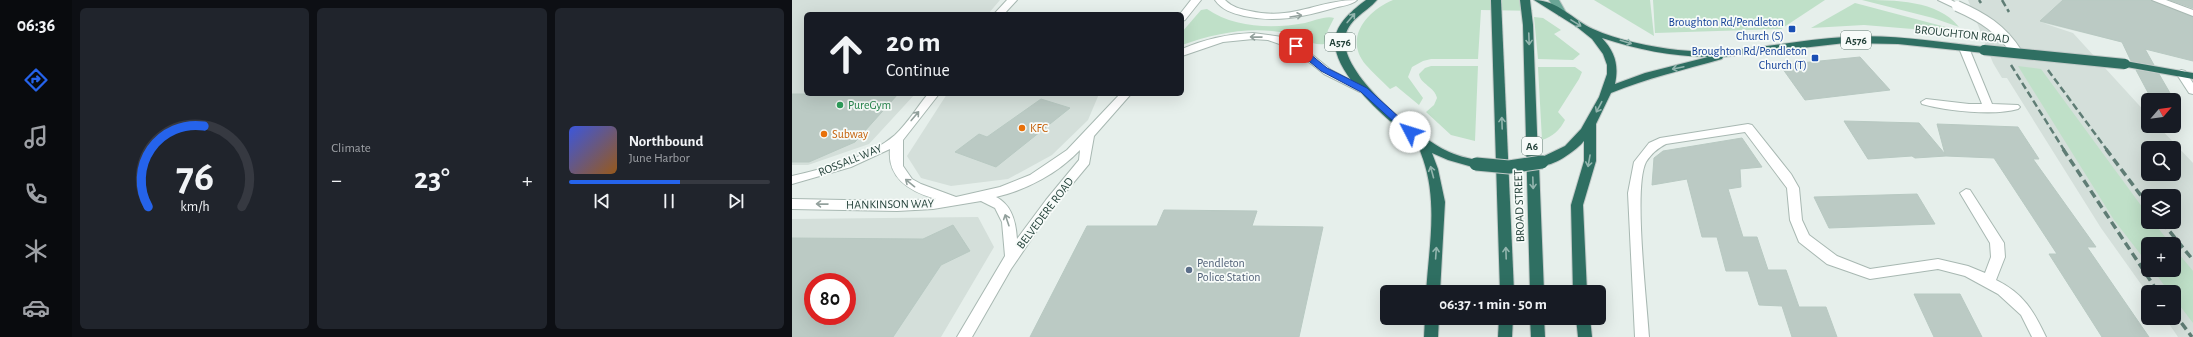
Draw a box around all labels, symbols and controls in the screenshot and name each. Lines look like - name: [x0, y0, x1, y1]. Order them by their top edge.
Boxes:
- one-way arrow: [1289, 12, 1302, 20]
- one-way arrow: [1347, 13, 1356, 23]
- place label: Broughton Rd/Pendleton Church (S): [1668, 16, 1784, 42]
- text: 06:36: [17, 17, 55, 35]
- one-way arrow: [1570, 19, 1581, 27]
- street label: BROUGHTON ROAD: [1914, 23, 2010, 45]
- marker: Broughton Rd/Pendleton Church (S): [1787, 24, 1797, 34]
- icon: ahead: [820, 28, 872, 80]
- text: 20 m: [886, 29, 941, 57]
- pin: [1279, 29, 1313, 63]
- road number: A576: [1841, 31, 1871, 49]
- one-way arrow: [1525, 32, 1533, 45]
- road number: A576: [1325, 33, 1355, 51]
- one-way arrow: [1250, 34, 1263, 41]
- icon: arrive: [1285, 35, 1307, 57]
- one-way arrow: [1620, 39, 1633, 46]
- place label: Broughton Rd/Pendleton Church (T): [1691, 45, 1807, 71]
- marker: Broughton Rd/Pendleton Church (T): [1810, 53, 1820, 63]
- text: Continue: [886, 62, 950, 80]
- one-way arrow: [1671, 64, 1684, 72]
- icon: directions: [22, 66, 50, 94]
- north arrow: [2141, 93, 2181, 133]
- map controls: [2141, 93, 2181, 325]
- place label: PureGym: [848, 99, 891, 112]
- marker: PureGym: [835, 100, 845, 110]
- one-way arrow: [1595, 100, 1602, 112]
- one-way arrow: [911, 111, 920, 122]
- position arrow: [1389, 111, 1431, 153]
- one-way arrow: [1498, 117, 1506, 130]
- place label: KFC: [1030, 122, 1048, 134]
- icon: music: [22, 123, 50, 151]
- marker: KFC: [1017, 123, 1027, 133]
- place label: Subway: [832, 128, 868, 141]
- marker: Subway: [819, 129, 829, 139]
- text: Northbound: [629, 134, 703, 149]
- road number: A6: [1522, 137, 1542, 155]
- button: search: [2141, 141, 2181, 181]
- text: Climate: [331, 142, 371, 155]
- street label: ROSSALL WAY: [816, 142, 884, 178]
- text: June Harbor: [629, 152, 690, 165]
- one-way arrow: [1585, 155, 1593, 168]
- text: 76: [176, 156, 214, 197]
- text: 23°: [414, 164, 450, 194]
- one-way arrow: [1428, 165, 1435, 178]
- text: −: [331, 169, 342, 191]
- text: +: [522, 169, 533, 191]
- street label: BROAD STREET: [1512, 169, 1526, 242]
- street label: BELVEDERE ROAD: [1014, 175, 1076, 251]
- one-way arrow: [1529, 176, 1537, 189]
- one-way arrow: [905, 178, 915, 187]
- icon: phone: [22, 180, 50, 208]
- button: layers: [2141, 189, 2181, 229]
- icon: previous: [591, 190, 613, 212]
- icon: pause: [658, 190, 680, 212]
- icon: next: [725, 190, 747, 212]
- street label: HANKINSON WAY: [846, 197, 935, 211]
- text: km/h: [180, 199, 209, 213]
- one-way arrow: [816, 201, 829, 208]
- one-way arrow: [1003, 214, 1010, 227]
- icon: climate: [22, 237, 50, 265]
- button: +: [2141, 237, 2181, 277]
- one-way arrow: [1432, 247, 1439, 260]
- one-way arrow: [1502, 247, 1509, 260]
- place label: Pendleton Police Station: [1197, 257, 1260, 283]
- marker: Pendleton Police Station: [1184, 265, 1194, 275]
- speed limit sign: 80: [804, 273, 856, 325]
- button: −: [2141, 285, 2181, 325]
- icon: car: [22, 294, 50, 322]
- text: 06:37 · 1 min · 50 m: [1439, 297, 1547, 312]

